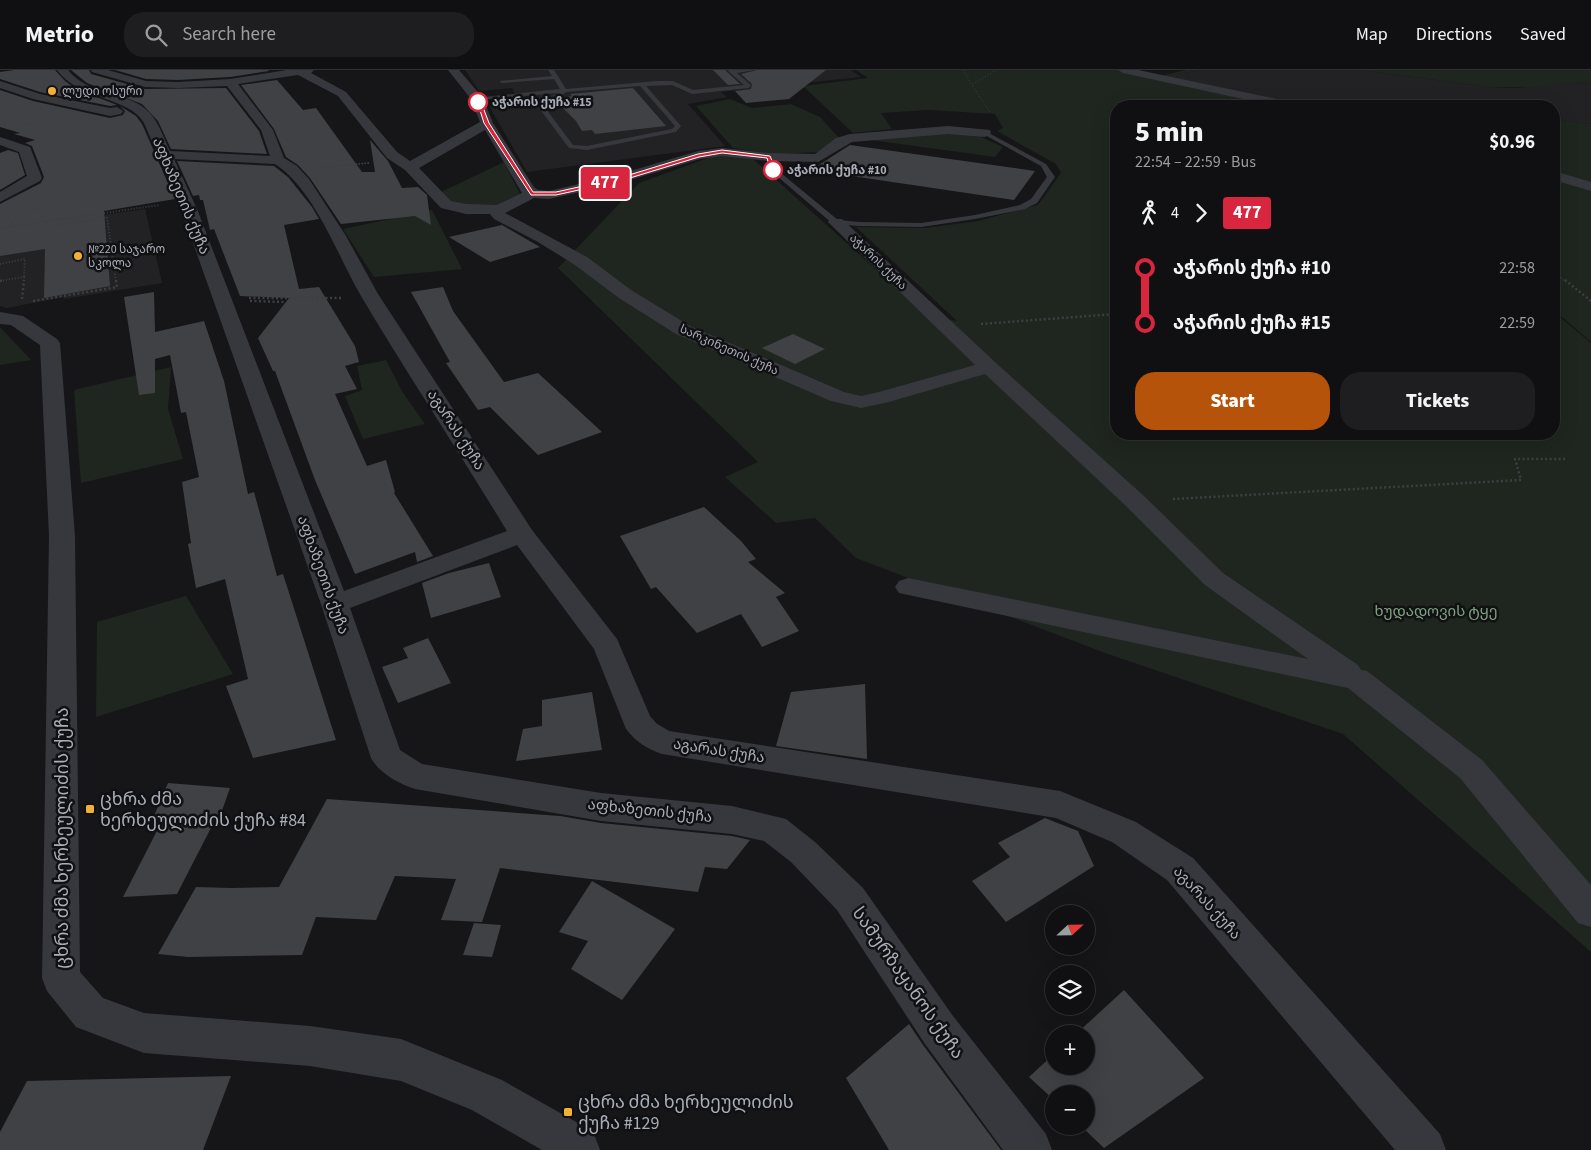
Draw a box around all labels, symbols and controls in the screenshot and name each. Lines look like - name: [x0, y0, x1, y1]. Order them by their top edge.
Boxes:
- search box: [124, 12, 474, 57]
- text: Metrio: [25, 17, 94, 52]
- icon: search: [142, 21, 170, 49]
- text: Search here: [182, 21, 276, 48]
- text: Map: [1356, 22, 1388, 47]
- text: Directions: [1416, 22, 1492, 47]
- text: Saved: [1520, 22, 1566, 47]
- place label: ლუდი ოსური: [62, 83, 143, 100]
- marker: ლუდი ოსური: [46, 85, 58, 97]
- marker: აჭარის ქუჩა #15: [468, 92, 488, 112]
- place label: აჭარის ქუჩა #15: [492, 94, 592, 111]
- text: 5 min: [1135, 112, 1204, 152]
- text: $0.96: [1489, 129, 1535, 156]
- street label: აფხაზეთის ქუჩა: [147, 134, 215, 258]
- text: 22:54 – 22:59 · Bus: [1135, 151, 1256, 173]
- marker: აჭარის ქუჩა #10: [763, 160, 783, 180]
- place label: აჭარის ქუჩა #10: [787, 162, 887, 179]
- line badge: 477: [576, 167, 634, 199]
- text: 477: [591, 170, 619, 195]
- icon: walk: [1135, 199, 1163, 227]
- icon: forward: [1187, 199, 1215, 227]
- text: 477: [1233, 200, 1261, 225]
- text: 4: [1171, 202, 1179, 224]
- street label: აჭარის ქუჩა: [845, 230, 911, 294]
- place label: №220 საჯარო სკოლა: [88, 241, 165, 272]
- marker: №220 საჯარო სკოლა: [72, 250, 84, 262]
- text: აჭარის ქუჩა #10: [1173, 255, 1331, 282]
- text: 22:58: [1499, 257, 1535, 279]
- text: აჭარის ქუჩა #15: [1173, 310, 1331, 337]
- text: 22:59: [1499, 312, 1535, 334]
- street label: სარკინეთის ქუჩა: [677, 321, 781, 379]
- button: Start: [1135, 372, 1330, 430]
- button: Tickets: [1340, 372, 1535, 430]
- street label: აგარას ქუჩა: [422, 386, 490, 474]
- street label: აფხაზეთის ქუჩა: [292, 513, 354, 637]
- park label: ხუდადოვის ტყე: [1374, 601, 1498, 622]
- street label: ცხრა ძმა ხერხეულიძის ქუჩა: [50, 707, 75, 969]
- street label: აგარას ქუჩა: [672, 733, 766, 769]
- place label: ცხრა ძმა ხერხეულიძის ქუჩა #84: [100, 787, 306, 833]
- street label: აფხაზეთის ქუჩა: [587, 794, 713, 828]
- marker: ცხრა ძმა ხერხეულიძის ქუჩა #84: [84, 803, 96, 815]
- street label: აგარას ქუჩა: [1168, 862, 1246, 944]
- street label: სამურზაყანოს ქუჩა: [846, 902, 970, 1064]
- north arrow: [1045, 905, 1095, 955]
- map controls: [1045, 905, 1095, 1135]
- button: layers: [1045, 965, 1095, 1015]
- button: +: [1045, 1025, 1095, 1075]
- button: −: [1045, 1085, 1095, 1135]
- place label: ცხრა ძმა ხერხეულიძის ქუჩა #129: [578, 1090, 794, 1136]
- marker: ცხრა ძმა ხერხეულიძის ქუჩა #129: [562, 1106, 574, 1118]

